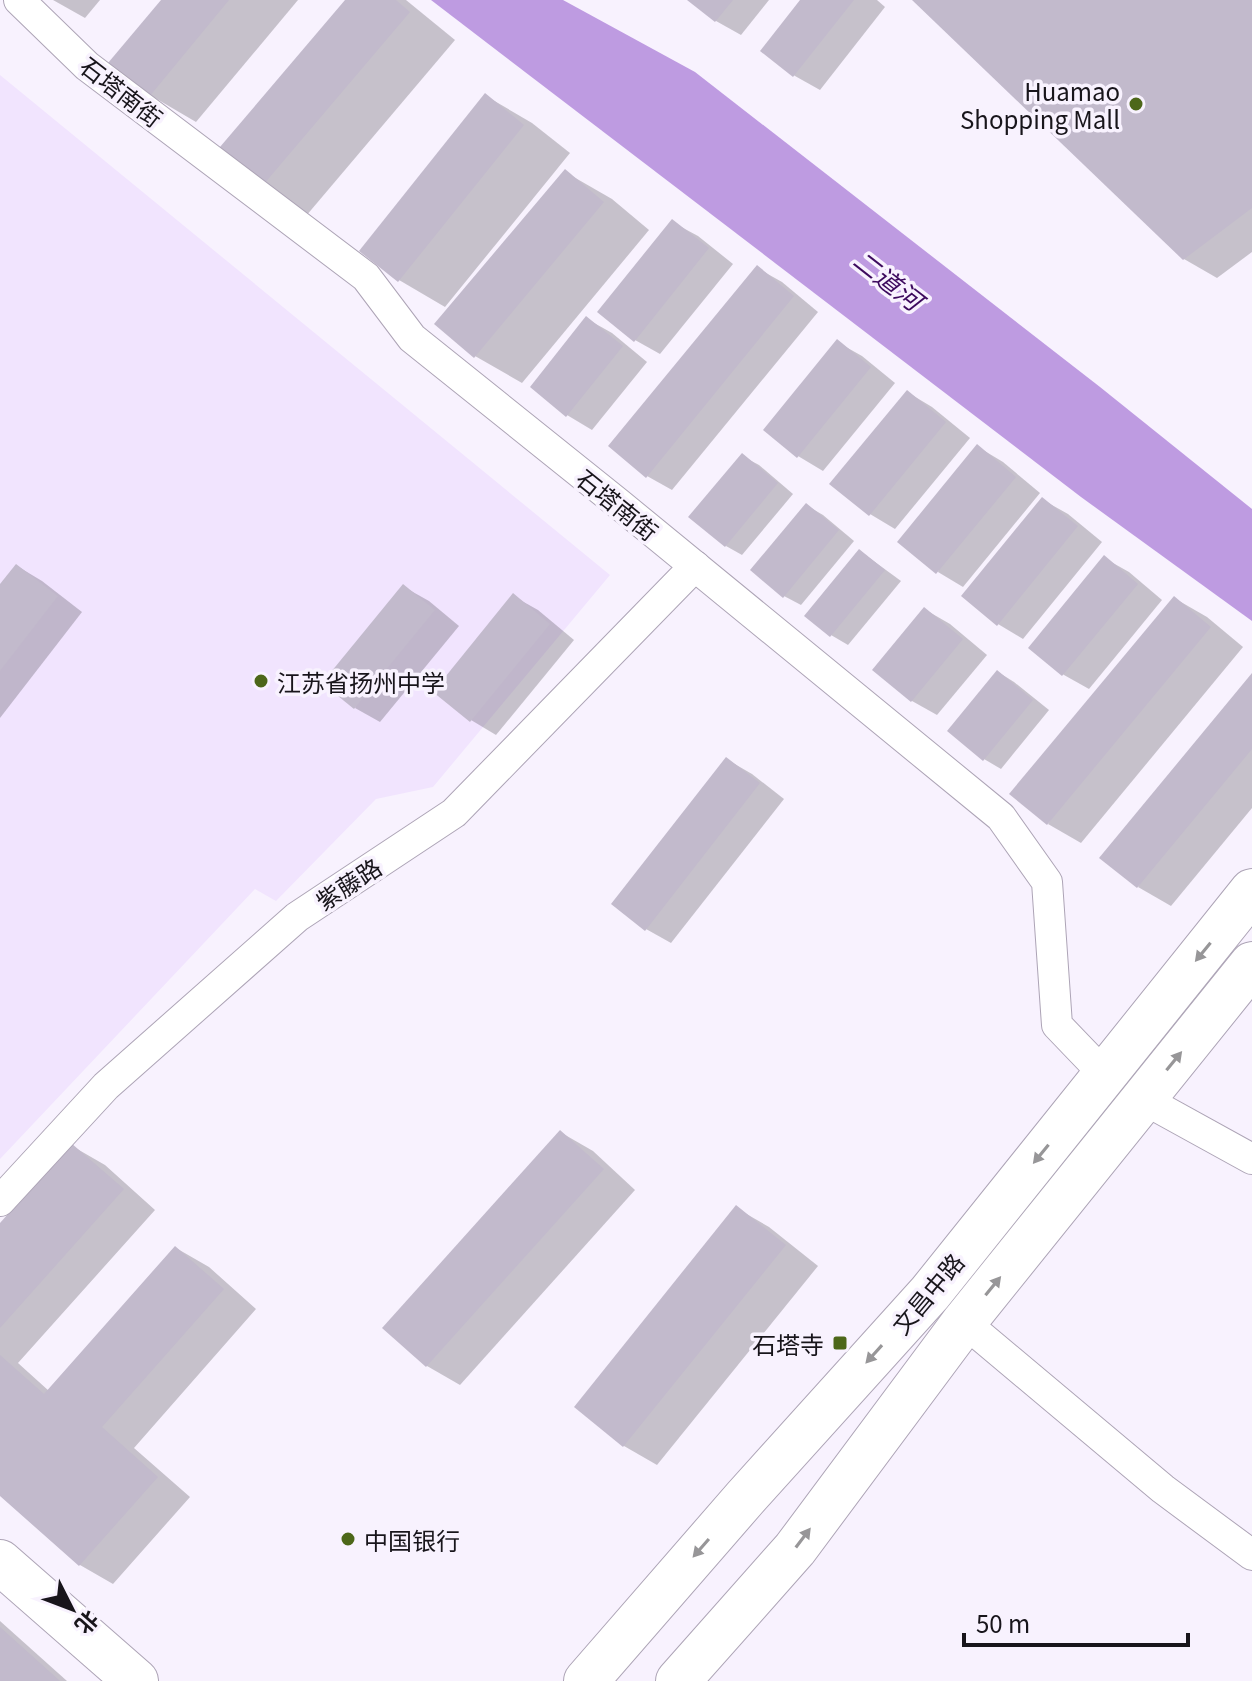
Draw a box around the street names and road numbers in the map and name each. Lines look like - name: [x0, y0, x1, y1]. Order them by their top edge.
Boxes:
- street label: 石塔南街: [73, 48, 171, 134]
- street label: 石塔南街: [570, 460, 666, 548]
- street label: 紫藤路: [308, 849, 388, 917]
- street label: 文昌中路: [883, 1245, 971, 1341]

